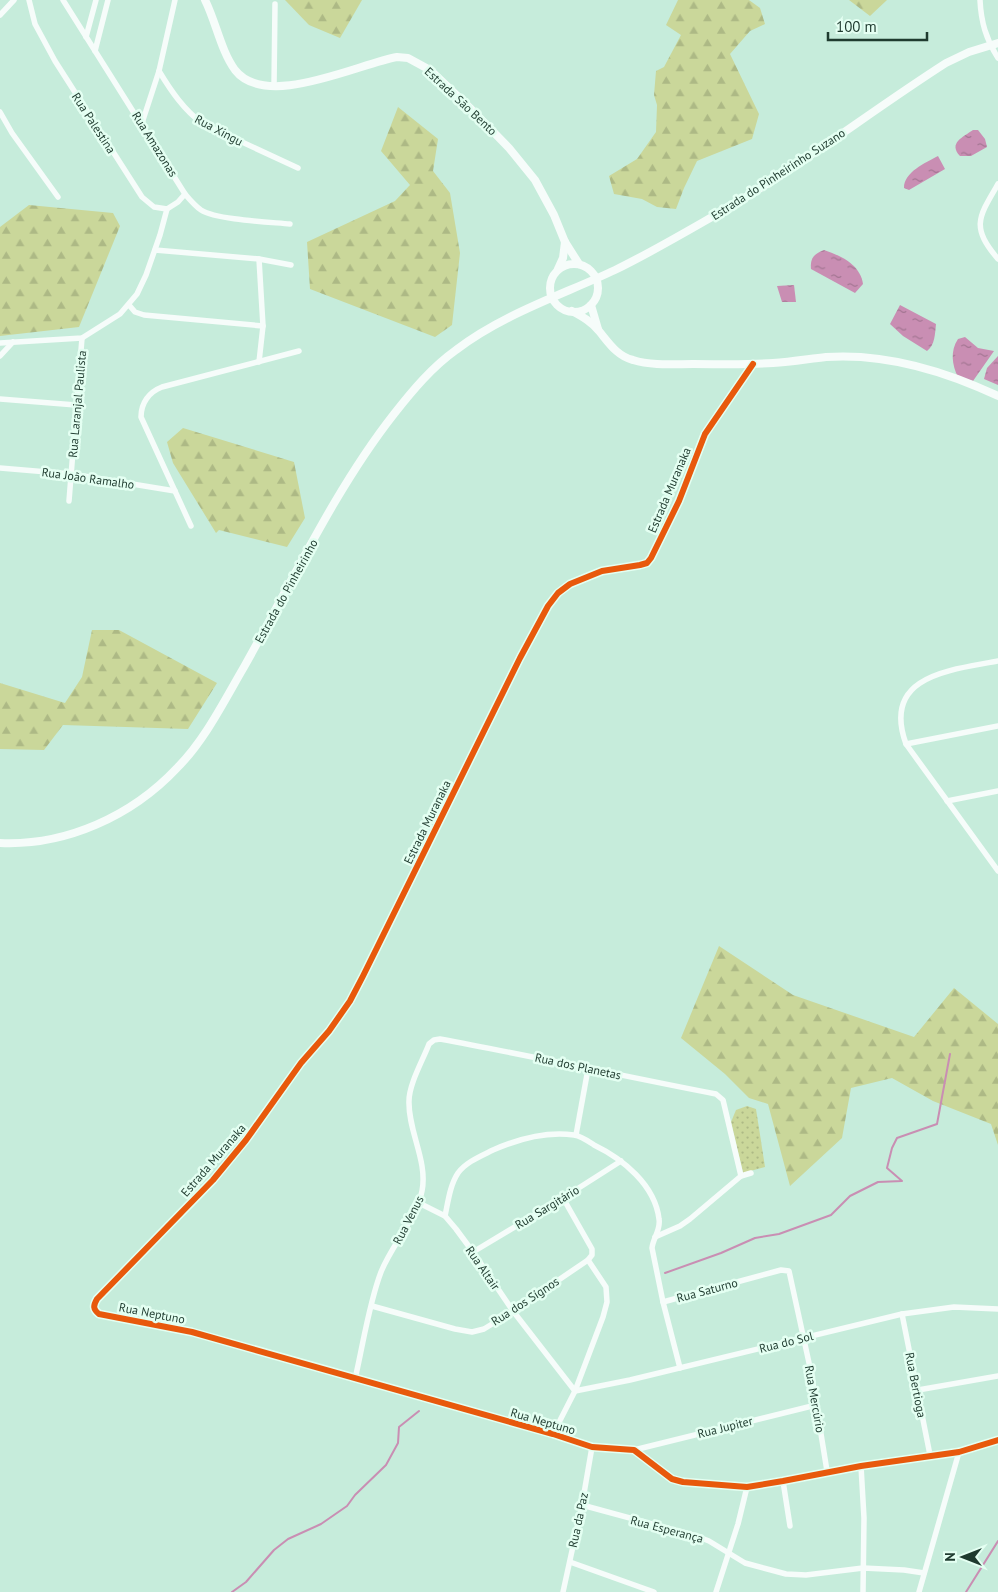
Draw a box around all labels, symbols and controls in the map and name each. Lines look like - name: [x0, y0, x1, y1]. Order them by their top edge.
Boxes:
- scale bar: [828, 10, 927, 42]
- text: 100 m: [836, 17, 877, 36]
- street label: Estrada São Bento: [422, 64, 500, 138]
- street label: Rua Palestina: [69, 90, 119, 156]
- street label: Rua Amazonas: [129, 109, 181, 179]
- street label: Rua Xingu: [192, 111, 246, 149]
- street label: Estrada do Pinheirinho Suzano: [708, 125, 848, 223]
- street label: Rua Laranjal Paulista: [65, 350, 89, 458]
- street label: Estrada Muranaka: [644, 445, 694, 535]
- street label: Rua João Ramalho: [41, 464, 135, 492]
- street label: Estrada do Pinheirinho: [251, 536, 321, 646]
- street label: Estrada Muranaka: [400, 778, 454, 866]
- street label: Rua dos Planetas: [534, 1050, 622, 1082]
- street label: Estrada Muranaka: [177, 1121, 249, 1199]
- street label: Rua Sargitário: [512, 1182, 582, 1232]
- street label: Rua Venus: [389, 1193, 427, 1247]
- street label: Rua Altair: [462, 1243, 504, 1293]
- street label: Rua dos Sígnos: [488, 1274, 562, 1328]
- street label: Rua Saturno: [675, 1275, 739, 1305]
- street label: Rua Neptuno: [118, 1299, 186, 1327]
- street label: Rua do Sol: [757, 1328, 815, 1356]
- street label: Rua Bertioga: [902, 1351, 930, 1419]
- street label: Rua Mercúrio: [802, 1364, 828, 1434]
- street label: Rua Neptuno: [509, 1405, 577, 1437]
- street label: Rua Jupiter: [696, 1413, 754, 1441]
- street label: Rua da Paz: [565, 1491, 591, 1549]
- street label: Rua Esperança: [629, 1512, 705, 1546]
- north arrow: [938, 1532, 988, 1582]
- text: N: [941, 1552, 959, 1562]

